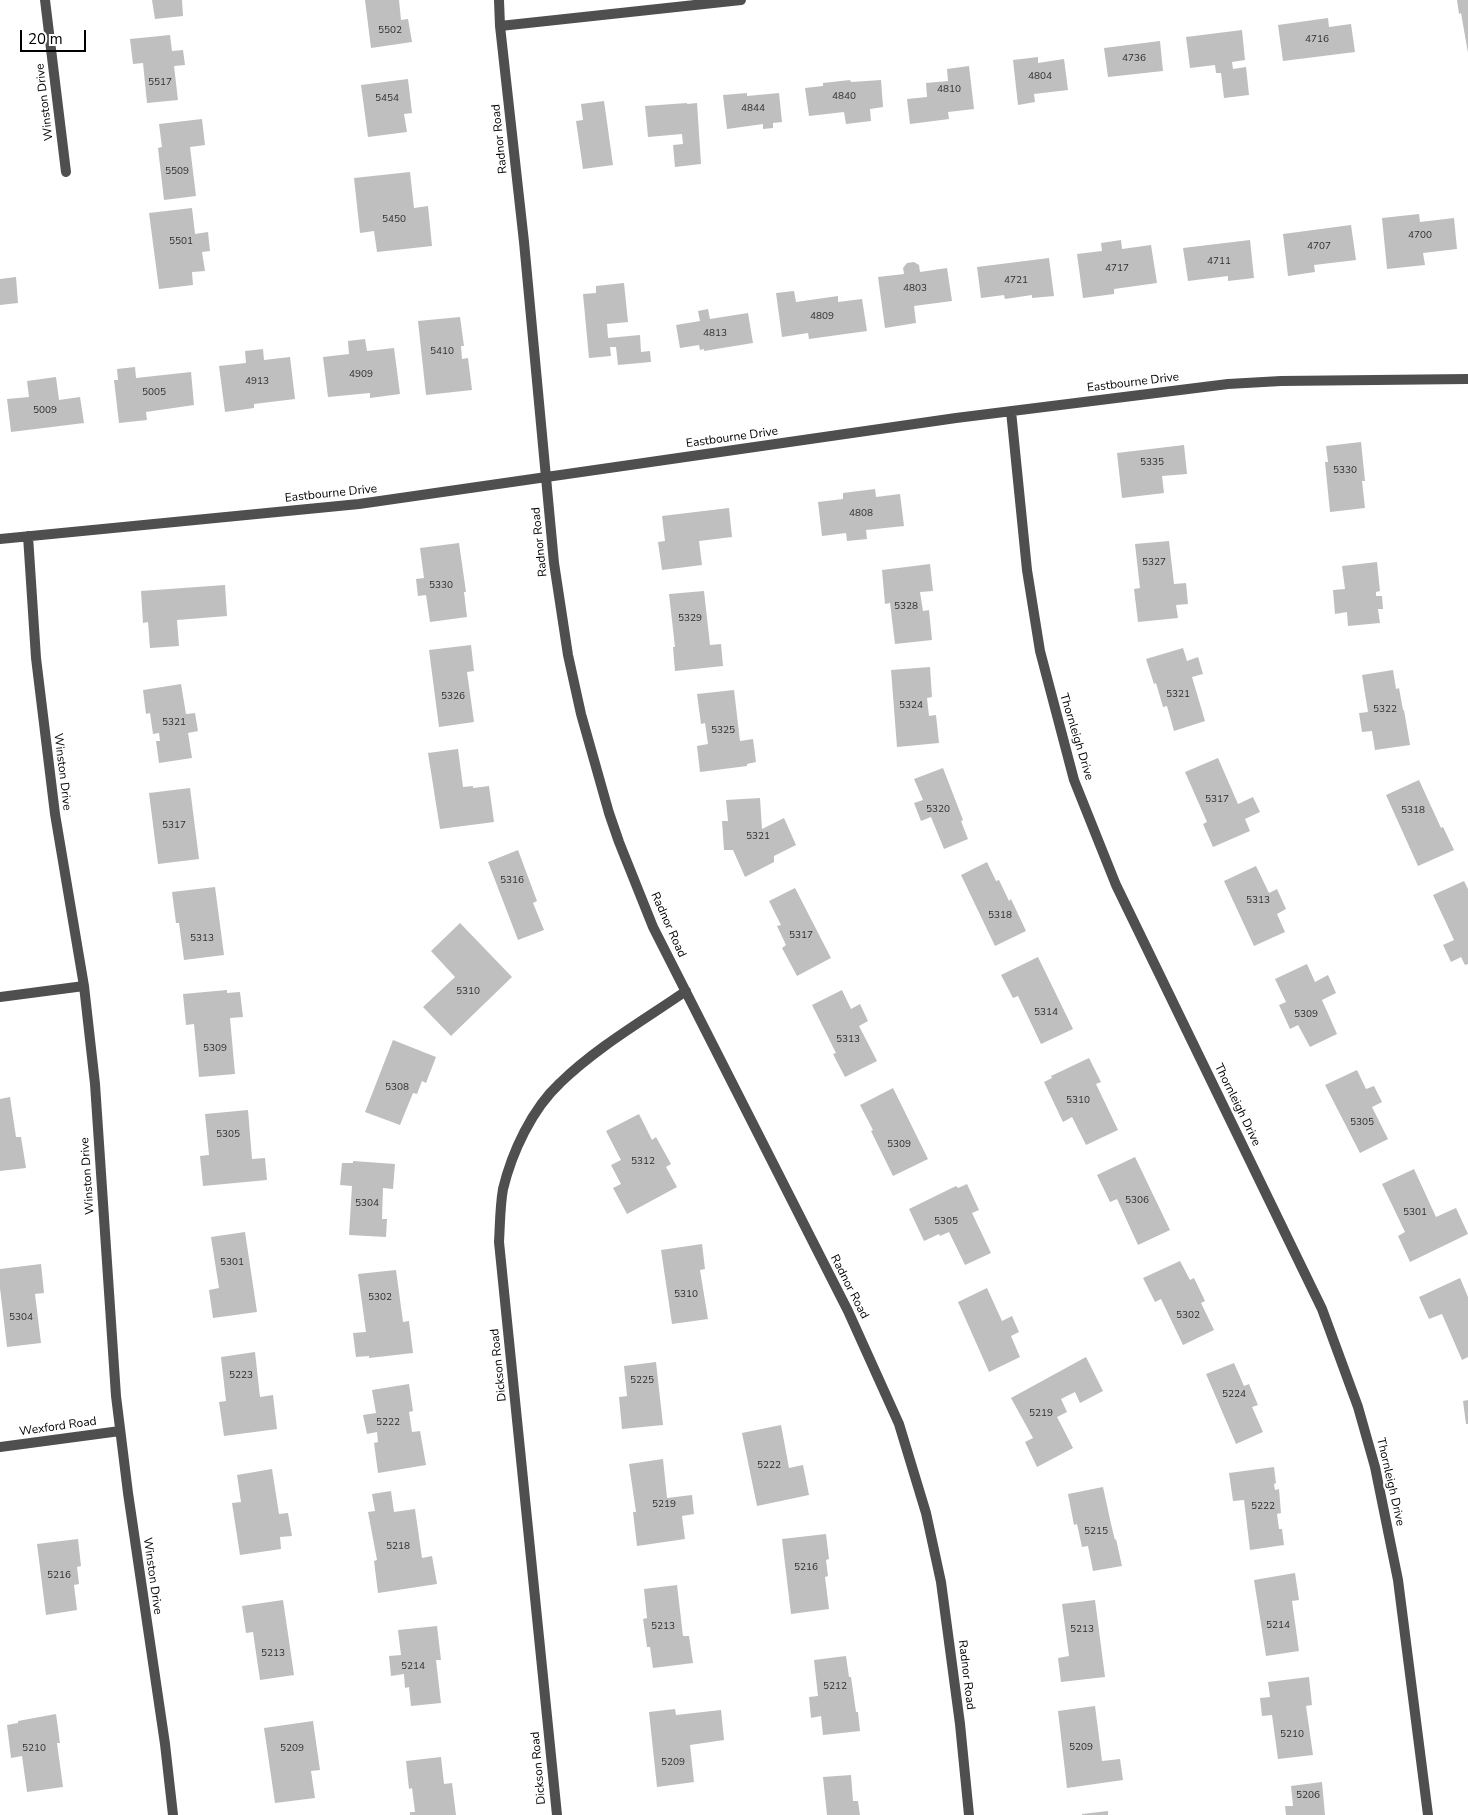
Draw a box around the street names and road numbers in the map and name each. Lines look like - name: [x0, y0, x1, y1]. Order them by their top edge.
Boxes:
- street label: Winston Drive: [33, 63, 57, 141]
- street label: Radnor Road: [489, 103, 511, 175]
- street label: Eastbourne Drive: [1086, 370, 1180, 396]
- street label: Eastbourne Drive: [685, 424, 779, 452]
- street label: Eastbourne Drive: [284, 482, 378, 506]
- street label: Radnor Road: [529, 506, 551, 578]
- street label: Thornleigh Drive: [1056, 692, 1096, 782]
- street label: Winston Drive: [50, 733, 74, 811]
- street label: Radnor Road: [647, 890, 689, 960]
- street label: Thornleigh Drive: [1211, 1061, 1263, 1149]
- street label: Winston Drive: [78, 1137, 98, 1215]
- street label: Radnor Road: [827, 1252, 871, 1322]
- street label: Dickson Road: [488, 1328, 510, 1402]
- street label: Wexford Road: [18, 1414, 98, 1440]
- street label: Thornleigh Drive: [1373, 1437, 1407, 1527]
- street label: Winston Drive: [139, 1537, 165, 1615]
- street label: Radnor Road: [955, 1639, 977, 1711]
- street label: Dickson Road: [529, 1731, 549, 1805]

